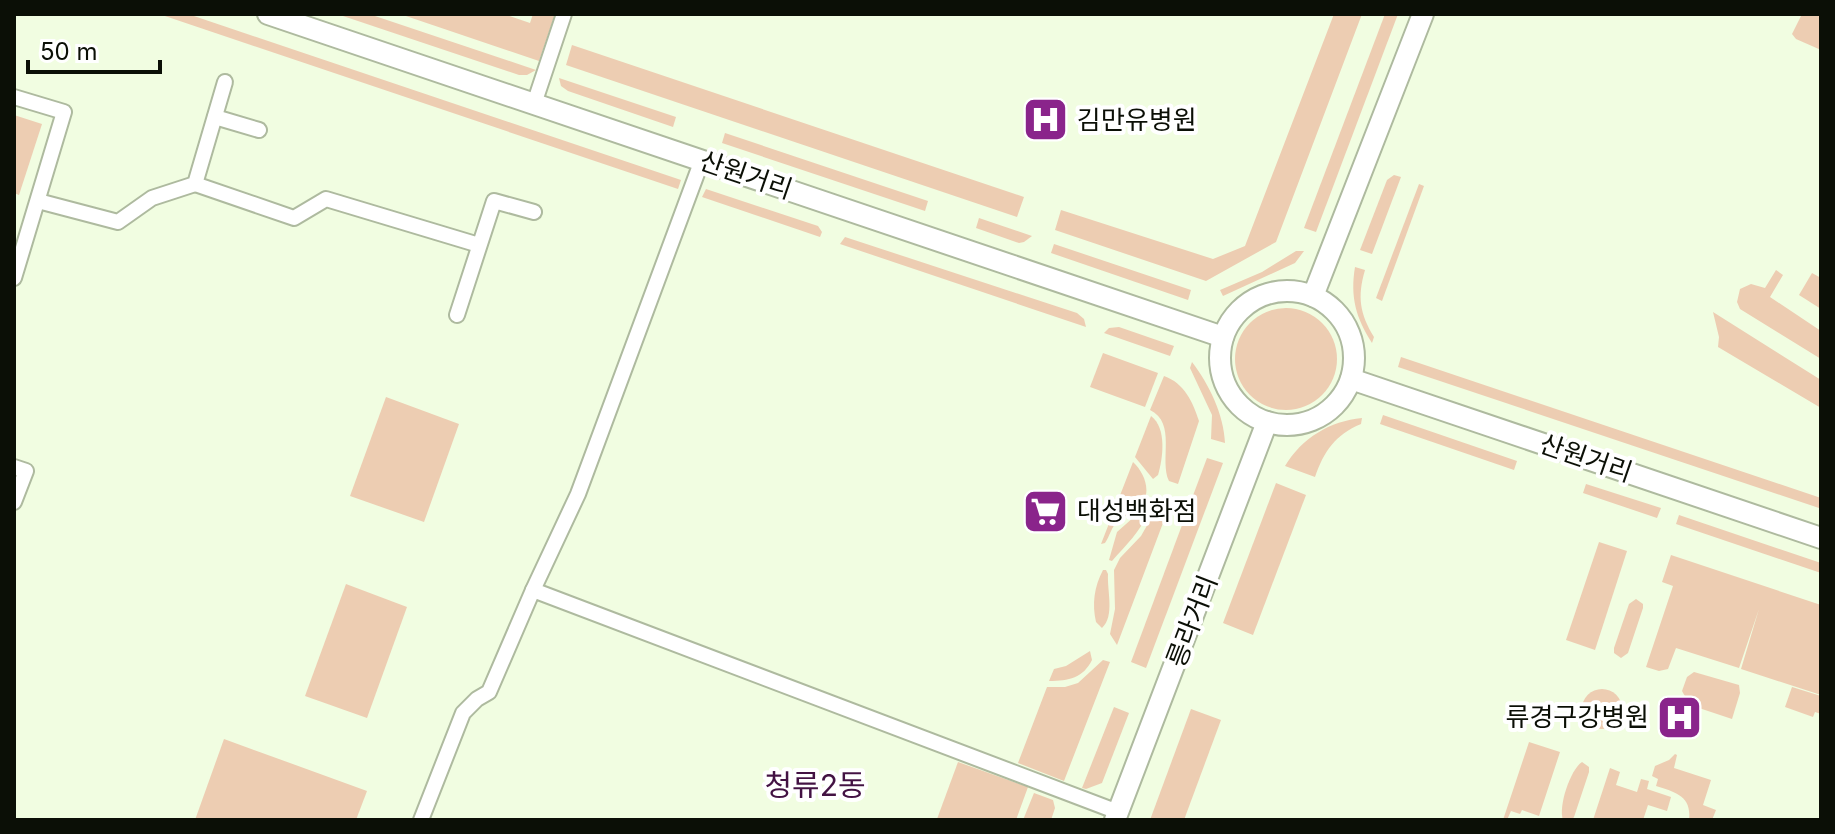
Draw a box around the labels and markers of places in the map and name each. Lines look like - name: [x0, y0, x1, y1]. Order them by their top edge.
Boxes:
- hospital icon: 김만유병원: [1022, 96, 1070, 144]
- place label: 김만유병원: [1077, 104, 1197, 135]
- supermarket icon: 대성백화점: [1022, 487, 1070, 535]
- place label: 대성백화점: [1077, 495, 1197, 526]
- hospital icon: 류경구강병원: [1656, 693, 1704, 741]
- place label: 류경구강병원: [1505, 701, 1649, 732]

